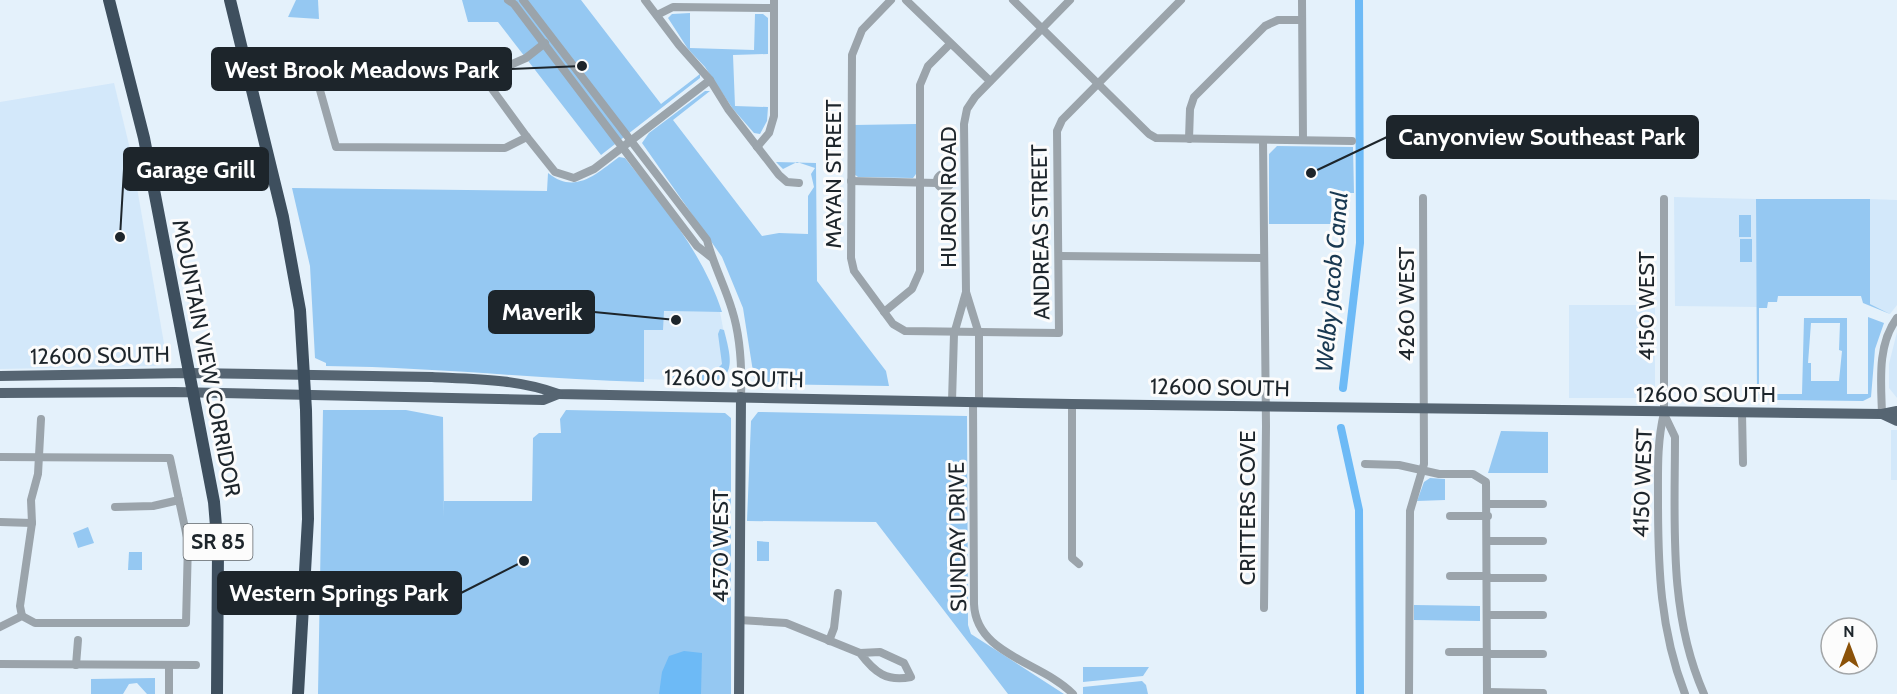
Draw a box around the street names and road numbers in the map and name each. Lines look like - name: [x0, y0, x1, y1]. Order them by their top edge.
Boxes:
- street label: MAYAN STREET: [820, 99, 847, 249]
- street label: HURON ROAD: [935, 126, 962, 268]
- street label: ANDREAS STREET: [1025, 144, 1056, 320]
- street label: MOUNTAIN VIEW CORRIDOR: [166, 217, 247, 499]
- street label: 4260 WEST: [1393, 246, 1420, 361]
- street label: 4150 WEST: [1633, 251, 1660, 361]
- street label: 12600 SOUTH: [30, 341, 170, 370]
- street label: 12600 SOUTH: [664, 364, 804, 393]
- street label: 12600 SOUTH: [1150, 373, 1290, 402]
- street label: 12600 SOUTH: [1636, 381, 1776, 408]
- street label: 4150 WEST: [1627, 427, 1658, 538]
- street label: CRITTERS COVE: [1234, 431, 1261, 585]
- street label: SUNDAY DRIVE: [943, 462, 972, 612]
- street label: 4570 WEST: [707, 489, 734, 603]
- road number: SR 85: [184, 524, 252, 560]

